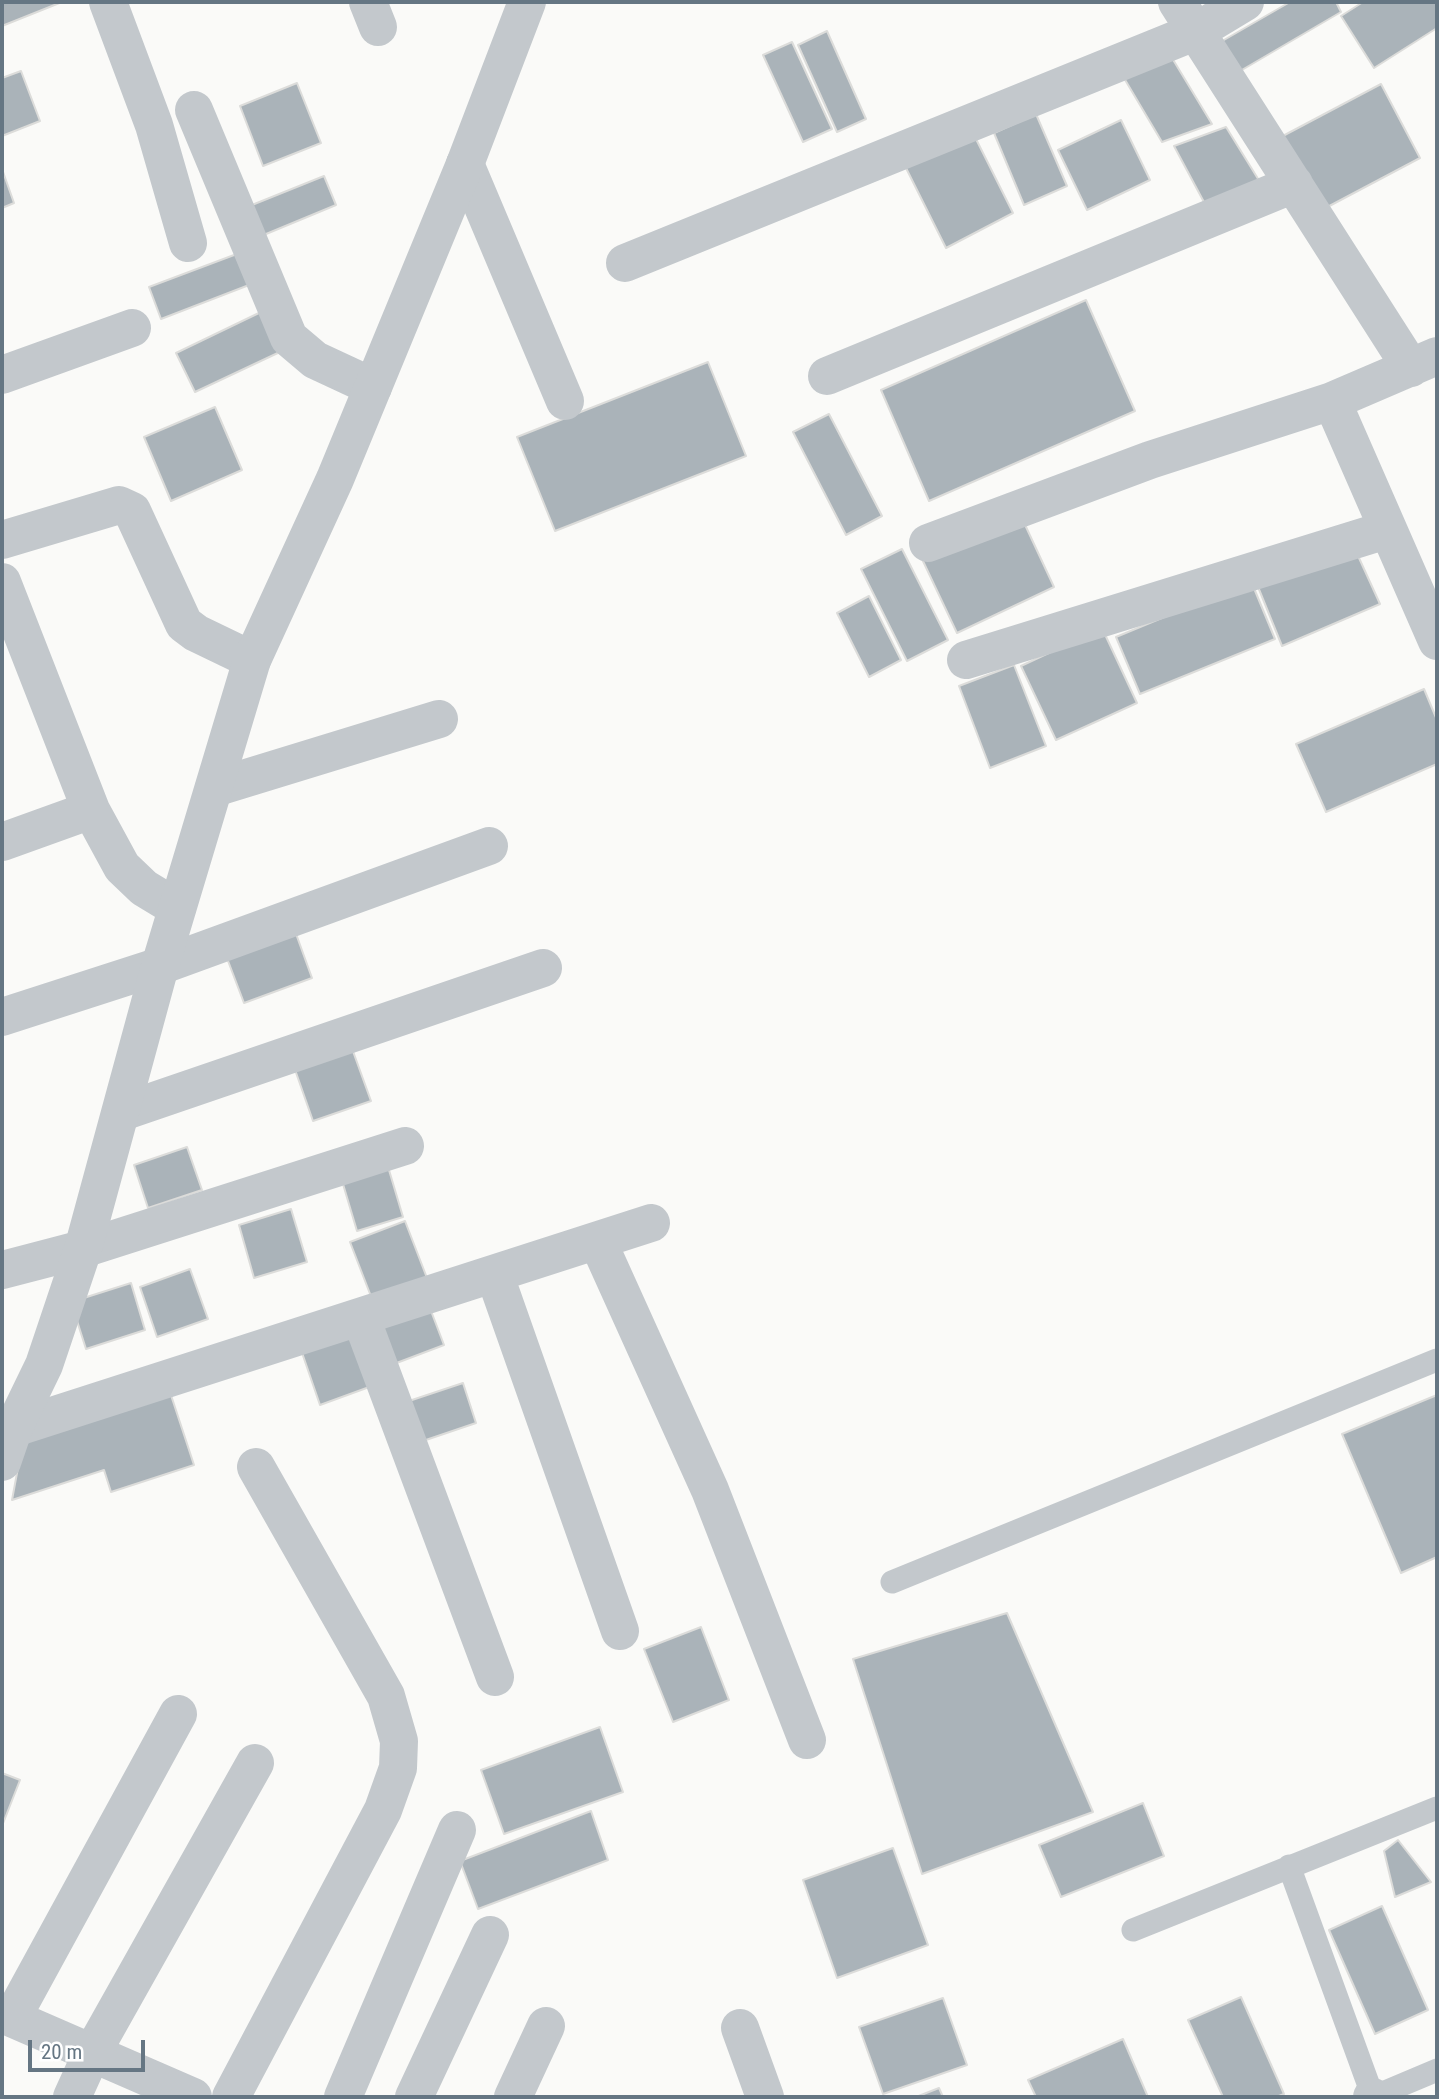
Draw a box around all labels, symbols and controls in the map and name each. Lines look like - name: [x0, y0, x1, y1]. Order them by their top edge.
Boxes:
- scale bar: [32, 2025, 149, 2070]
- text: 20 m: [41, 2040, 82, 2064]

